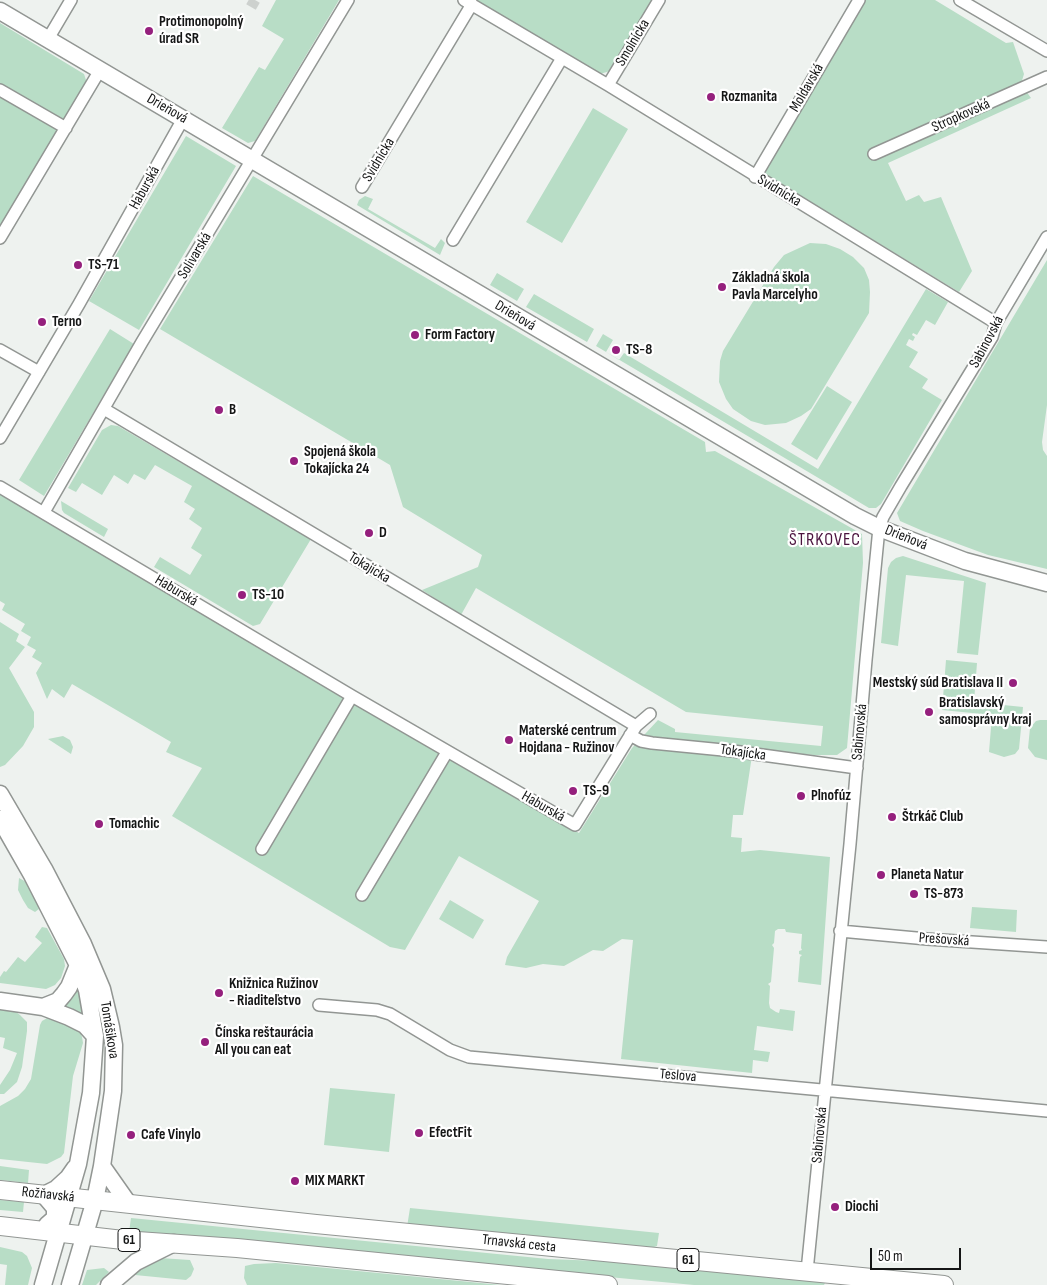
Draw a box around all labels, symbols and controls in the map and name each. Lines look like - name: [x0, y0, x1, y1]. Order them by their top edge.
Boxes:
- place label: Protimonopolný úrad SR: [159, 13, 243, 48]
- street label: Smolnícka: [612, 16, 654, 70]
- marker: Protimonopolný úrad SR: [143, 25, 155, 37]
- street label: Moldavská: [786, 61, 828, 115]
- place label: Rozmanita: [721, 88, 777, 106]
- street label: Drieňová: [143, 90, 191, 128]
- marker: Rozmanita: [705, 91, 717, 103]
- street label: Stropkovská: [929, 95, 993, 137]
- street label: Svidnícka: [359, 135, 399, 185]
- street label: Haburská: [126, 163, 164, 213]
- street label: Svidnícka: [754, 171, 804, 211]
- street label: Solivarská: [174, 230, 216, 282]
- place label: TS-71: [88, 256, 119, 274]
- marker: TS-71: [72, 259, 84, 271]
- place label: Základná škola Pavla Marcelyho: [732, 269, 818, 304]
- marker: Základná škola Pavla Marcelyho: [716, 281, 728, 293]
- street label: Drieňová: [491, 297, 539, 335]
- place label: Terno: [52, 313, 82, 331]
- street label: Sabinovská: [966, 313, 1008, 371]
- marker: Terno: [36, 316, 48, 328]
- place label: Form Factory: [425, 326, 495, 344]
- marker: Form Factory: [409, 329, 421, 341]
- place label: TS-8: [626, 341, 652, 359]
- marker: TS-8: [610, 344, 622, 356]
- place label: B: [229, 401, 236, 419]
- marker: B: [213, 404, 225, 416]
- place label: Spojená škola Tokajícka 24: [304, 443, 376, 478]
- marker: Spojená škola Tokajícka 24: [288, 455, 300, 467]
- street label: Drieňová: [882, 521, 930, 555]
- place label: D: [379, 524, 387, 542]
- marker: D: [363, 527, 375, 539]
- district label: ŠTRKOVEC: [788, 529, 862, 551]
- street label: Tokajícka: [345, 548, 393, 588]
- street label: Haburská: [151, 571, 201, 611]
- place label: TS-10: [252, 586, 284, 604]
- marker: TS-10: [236, 589, 248, 601]
- place label: Mestský súd Bratislava II: [873, 674, 1003, 692]
- marker: Mestský súd Bratislava II: [1007, 677, 1019, 689]
- place label: Bratislavský samosprávny kraj: [939, 694, 1031, 729]
- street label: Sabinovská: [849, 703, 871, 761]
- marker: Bratislavský samosprávny kraj: [923, 706, 935, 718]
- place label: Materské centrum Hojdana - Ružinov: [519, 722, 617, 757]
- marker: Materské centrum Hojdana - Ružinov: [503, 734, 515, 746]
- street label: Tokajícka: [719, 741, 767, 765]
- place label: TS-9: [583, 782, 609, 800]
- marker: TS-9: [567, 785, 579, 797]
- street label: Haburská: [518, 787, 568, 827]
- place label: Plnofúz: [811, 787, 851, 805]
- marker: Plnofúz: [795, 790, 807, 802]
- place label: Štrkáč Club: [902, 808, 963, 826]
- marker: Štrkáč Club: [886, 811, 898, 823]
- place label: Tomachic: [109, 815, 160, 833]
- marker: Tomachic: [93, 818, 105, 830]
- place label: Planeta Natur: [891, 866, 964, 884]
- marker: Planeta Natur: [875, 869, 887, 881]
- place label: TS-873: [924, 885, 963, 903]
- marker: TS-873: [908, 888, 920, 900]
- street label: Prešovská: [918, 929, 970, 951]
- place label: Knižnica Ružinov - Riaditeľstvo: [229, 975, 318, 1010]
- marker: Knižnica Ružinov - Riaditeľstvo: [213, 987, 225, 999]
- street label: Tomášikova: [96, 1000, 122, 1060]
- place label: Čínska reštaurácia All you can eat: [215, 1024, 313, 1059]
- marker: Čínska reštaurácia All you can eat: [199, 1036, 211, 1048]
- street label: Teslova: [659, 1065, 697, 1087]
- street label: Sabinovská: [809, 1106, 831, 1164]
- place label: EfectFit: [429, 1124, 472, 1142]
- place label: Cafe Vinylo: [141, 1126, 201, 1144]
- marker: EfectFit: [413, 1127, 425, 1139]
- marker: Cafe Vinylo: [125, 1129, 137, 1141]
- place label: MIX MARKT: [305, 1172, 365, 1190]
- marker: MIX MARKT: [289, 1175, 301, 1187]
- street label: Rožňavská: [21, 1183, 75, 1207]
- place label: Diochi: [845, 1198, 878, 1216]
- marker: Diochi: [829, 1201, 841, 1213]
- road number: 61: [118, 1228, 140, 1252]
- street label: Trnavská cesta: [481, 1231, 557, 1257]
- scale bar: [872, 1238, 963, 1270]
- text: 50 m: [878, 1247, 903, 1266]
- road number: 61: [677, 1248, 699, 1272]

